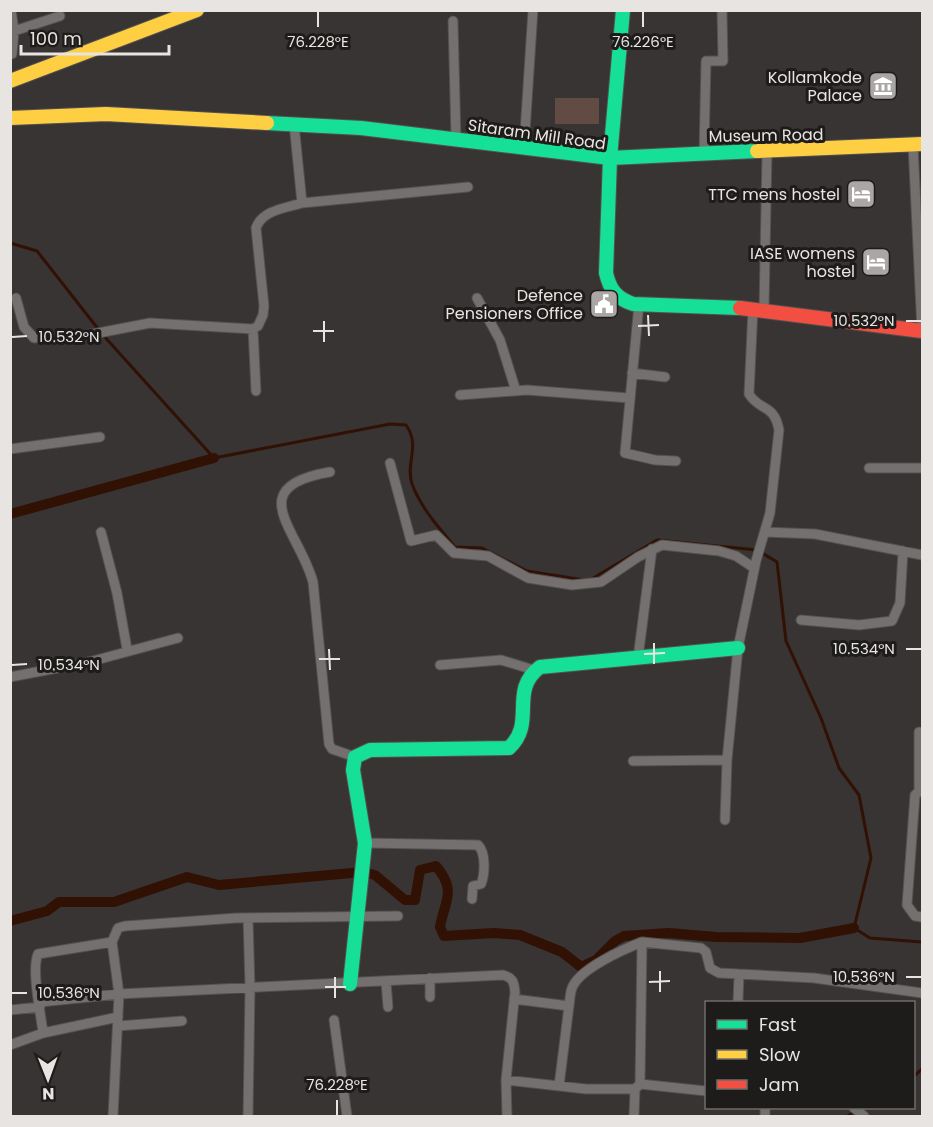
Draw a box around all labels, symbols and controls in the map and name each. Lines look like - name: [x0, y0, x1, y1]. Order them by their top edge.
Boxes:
- scale bar: [21, 18, 170, 56]
- text: 100 m: [30, 26, 82, 51]
- text: 76.228°E: [287, 31, 349, 52]
- text: 76.226°E: [612, 31, 674, 52]
- place label: Kollamkode Palace: [768, 66, 862, 107]
- museum icon: Kollamkode Palace: [867, 70, 899, 102]
- street label: Sitaram Mill Road: [467, 113, 607, 156]
- street label: Museum Road: [708, 123, 824, 148]
- hotel icon: TTC mens hostel: [845, 178, 877, 210]
- place label: TTC mens hostel: [708, 183, 840, 206]
- place label: IASE womens hostel: [750, 242, 855, 283]
- hotel icon: IASE womens hostel: [860, 246, 892, 278]
- place label: Defence Pensioners Office: [446, 284, 583, 325]
- public building icon: Defence Pensioners Office: [588, 288, 620, 320]
- text: 10.532°N: [834, 310, 894, 331]
- text: 10.532°N: [39, 326, 99, 347]
- text: 10.534°N: [833, 638, 895, 659]
- text: 10.534°N: [38, 654, 100, 675]
- text: 10.536°N: [833, 966, 895, 987]
- text: 10.536°N: [38, 982, 100, 1003]
- legend: [705, 1001, 915, 1109]
- text: Fast: [759, 1012, 796, 1037]
- text: Slow: [759, 1042, 801, 1067]
- north arrow: [18, 1049, 78, 1109]
- text: Jam: [759, 1072, 799, 1097]
- text: 76.228°E: [306, 1074, 368, 1095]
- text: N: [42, 1082, 54, 1105]

